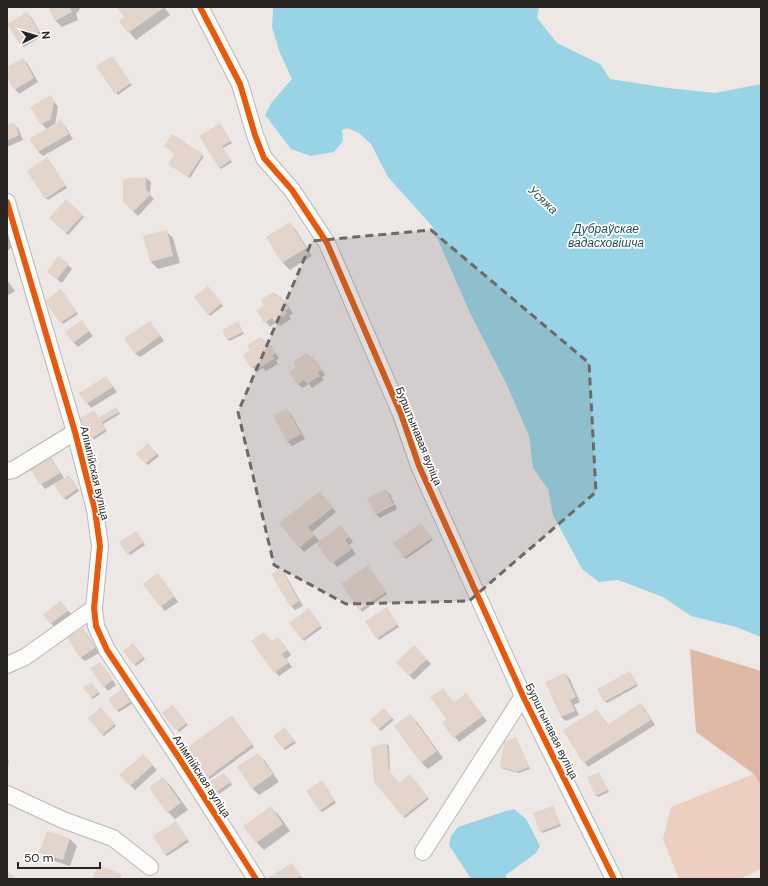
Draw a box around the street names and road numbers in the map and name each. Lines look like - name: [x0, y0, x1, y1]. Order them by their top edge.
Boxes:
- street label: Бурштынавая вуліца: [393, 385, 446, 488]
- street label: Алімпійская вуліца: [77, 425, 113, 522]
- street label: Бурштынавая вуліца: [523, 681, 582, 782]
- street label: Алімпійская вуліца: [170, 732, 234, 821]

